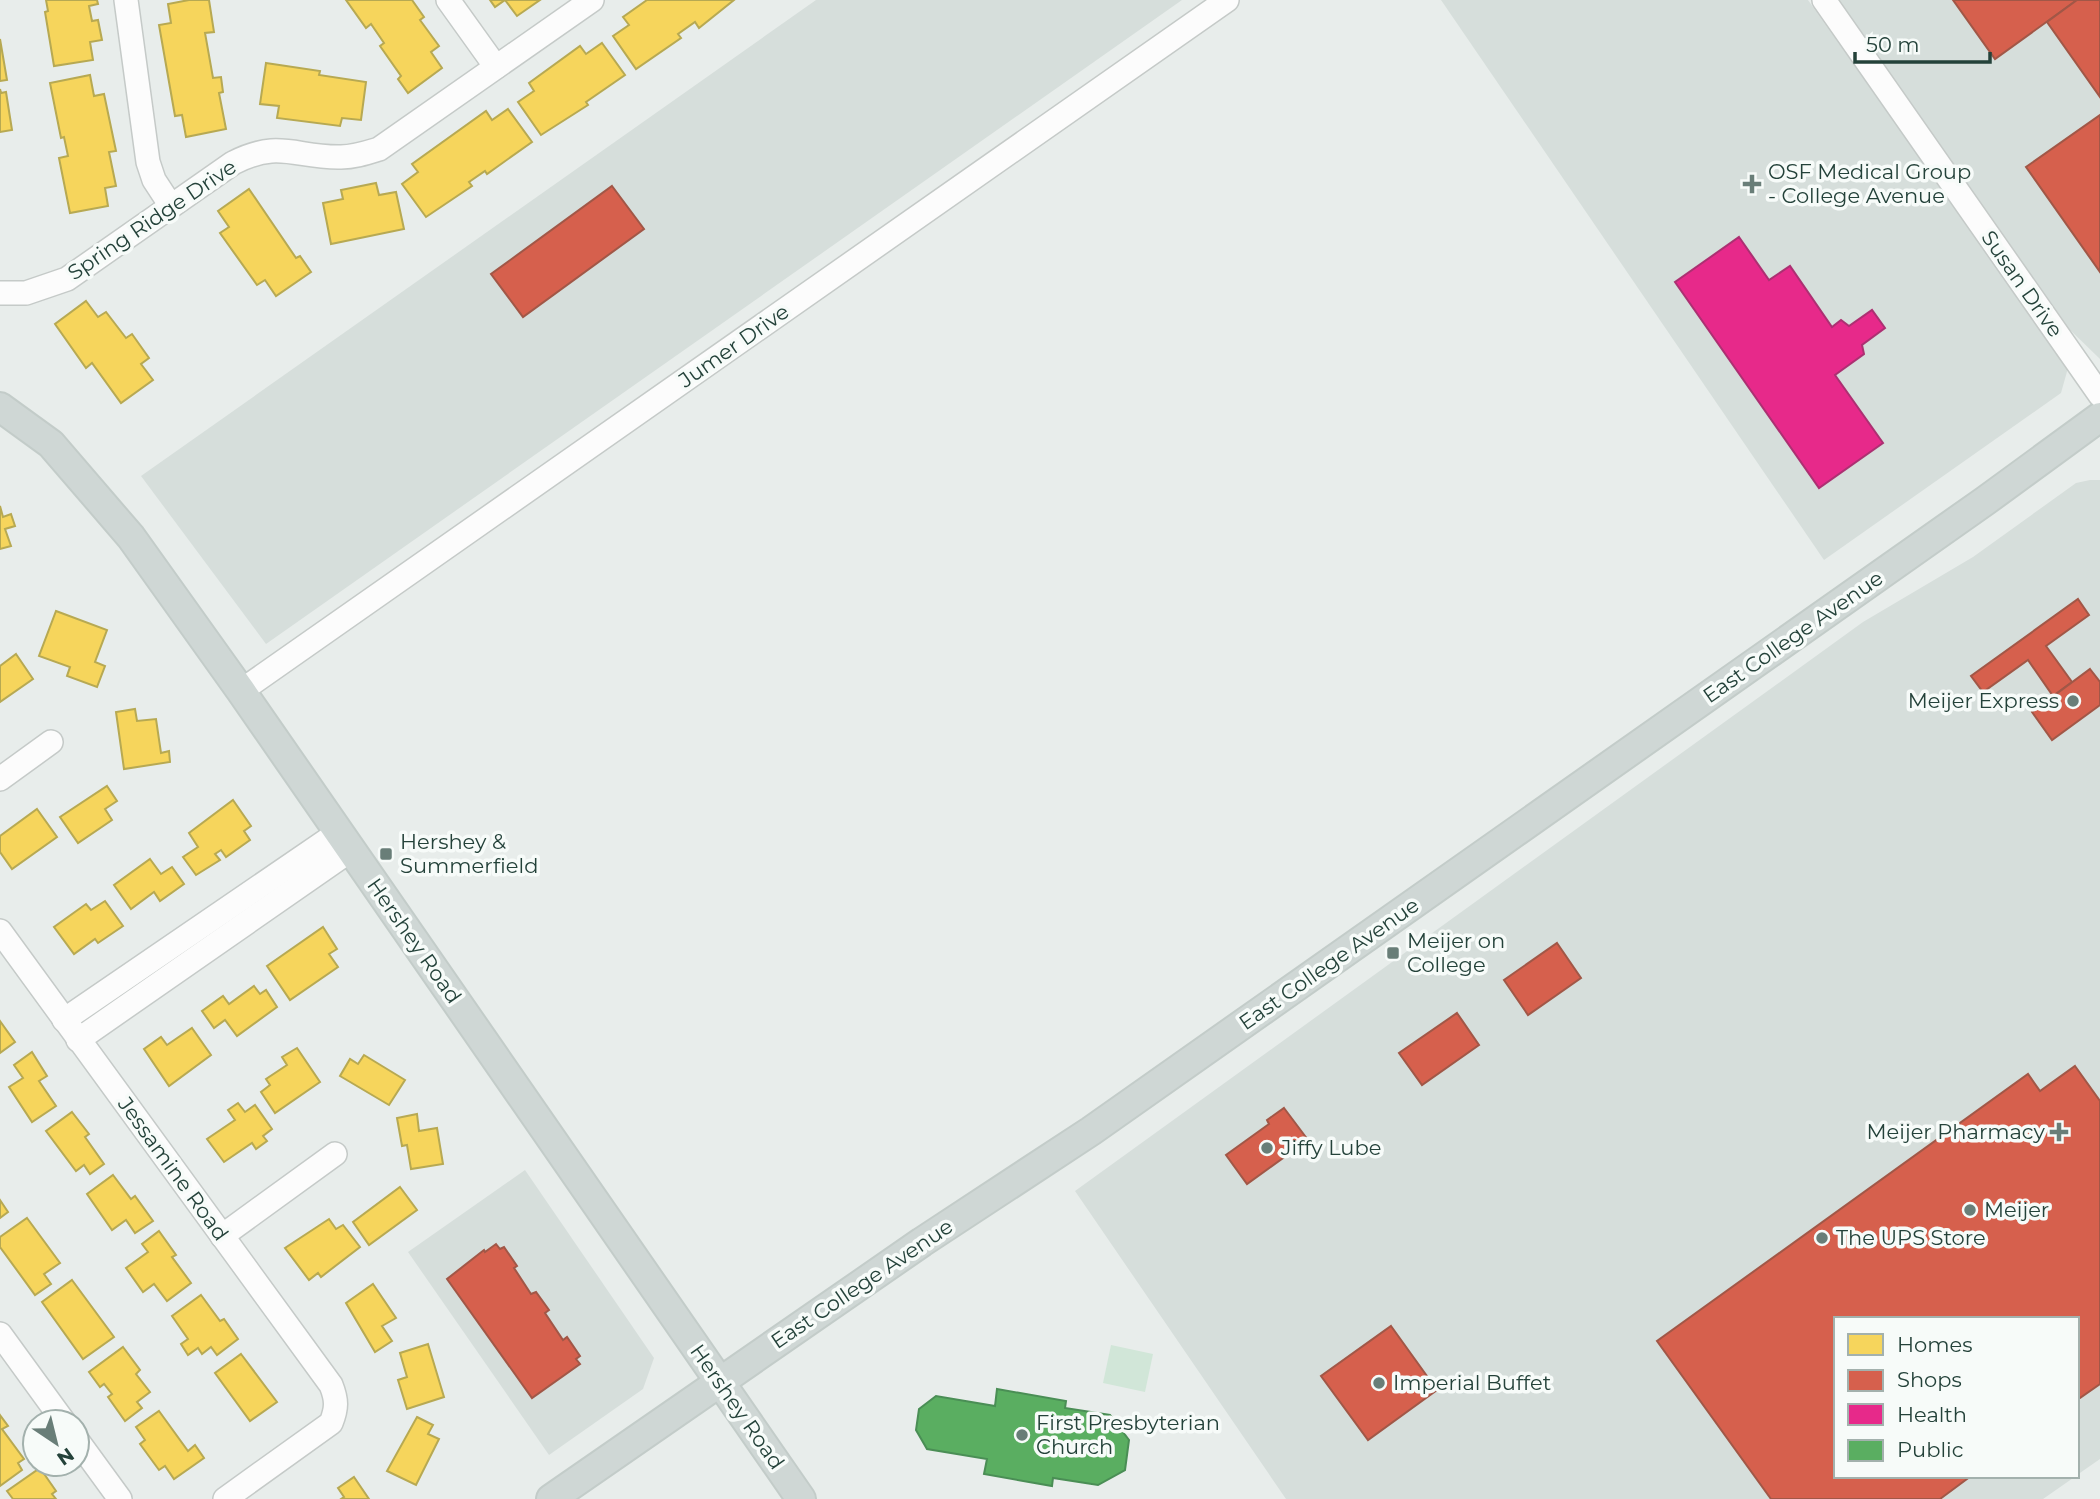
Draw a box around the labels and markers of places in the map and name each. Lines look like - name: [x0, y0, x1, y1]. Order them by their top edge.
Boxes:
- place label: OSF Medical Group - College Avenue: [1768, 159, 1971, 208]
- marker: OSF Medical Group - College Avenue: [1742, 174, 1762, 194]
- place label: Meijer Express: [1908, 688, 2059, 713]
- marker: Meijer Express: [2065, 693, 2081, 709]
- place label: Hershey & Summerfield: [400, 829, 538, 878]
- marker: Hershey & Summerfield: [378, 846, 394, 862]
- place label: Meijer on College: [1407, 928, 1505, 977]
- marker: Meijer on College: [1385, 945, 1401, 961]
- place label: Meijer Pharmacy: [1867, 1119, 2046, 1144]
- marker: Meijer Pharmacy: [2051, 1124, 2067, 1140]
- place label: Jiffy Lube: [1280, 1135, 1381, 1160]
- marker: Jiffy Lube: [1259, 1140, 1275, 1156]
- place label: Meijer: [1984, 1197, 2049, 1222]
- marker: Meijer: [1962, 1202, 1978, 1218]
- place label: The UPS Store: [1836, 1225, 1986, 1250]
- marker: The UPS Store: [1814, 1230, 1830, 1246]
- place label: Imperial Buffet: [1393, 1370, 1551, 1395]
- marker: Imperial Buffet: [1371, 1375, 1387, 1391]
- place label: First Presbyterian Church: [1036, 1410, 1220, 1459]
- marker: First Presbyterian Church: [1014, 1427, 1030, 1443]

